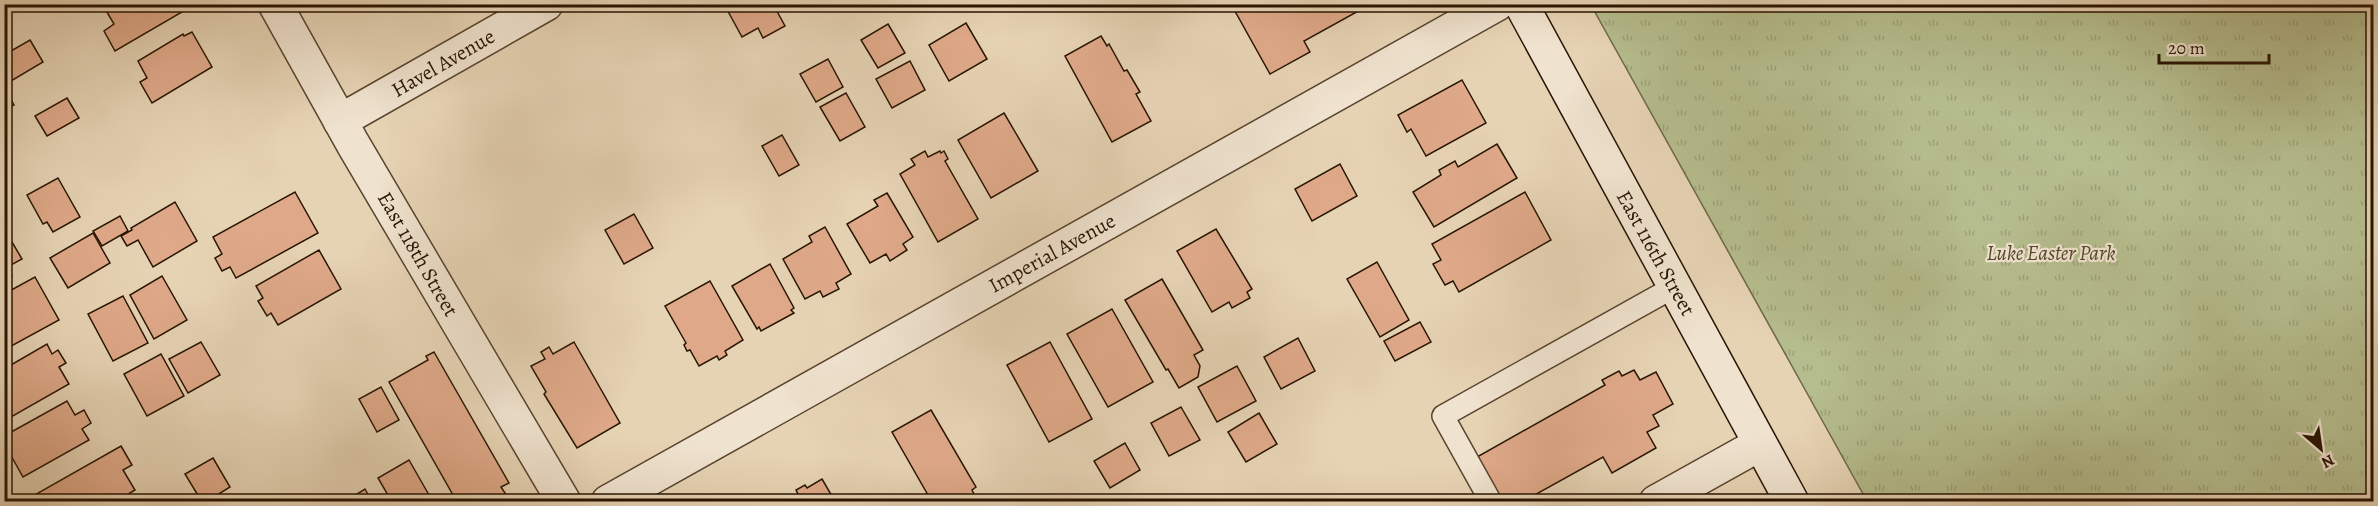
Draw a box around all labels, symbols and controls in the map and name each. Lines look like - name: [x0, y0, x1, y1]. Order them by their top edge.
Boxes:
- street label: Havel Avenue: [386, 22, 500, 104]
- scale bar: [2159, 27, 2268, 65]
- text: 20 m: [2168, 36, 2205, 60]
- street label: East 116th Street: [1610, 185, 1702, 321]
- street label: East 118th Street: [371, 186, 465, 322]
- street label: Imperial Avenue: [984, 207, 1120, 299]
- park label: Luke Easter Park: [1986, 239, 2116, 267]
- north arrow: [2291, 419, 2351, 479]
- text: N: [2317, 449, 2338, 474]

